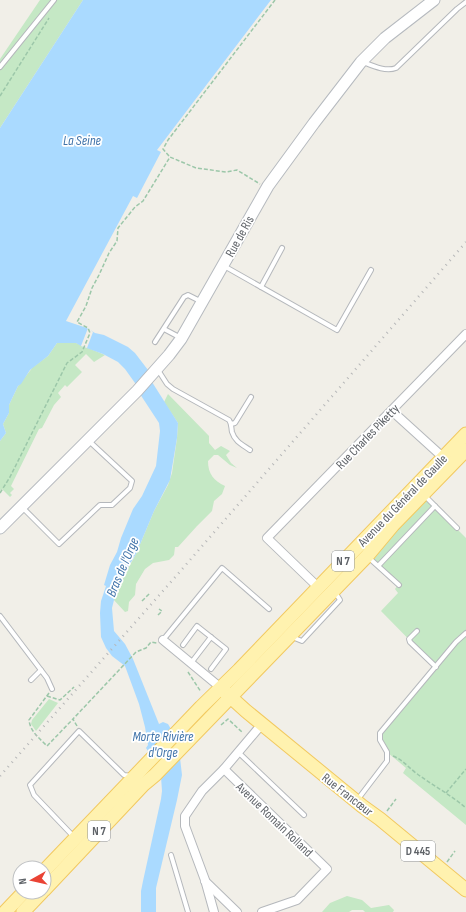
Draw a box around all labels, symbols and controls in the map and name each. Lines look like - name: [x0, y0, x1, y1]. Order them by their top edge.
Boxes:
- water label: La Seine: [63, 132, 102, 149]
- street label: Rue de Ris: [222, 213, 258, 260]
- street label: Rue Charles Piketty: [333, 401, 403, 473]
- street label: Avenue du Général de Gaulle: [354, 451, 451, 551]
- water label: Bras de l'Orge: [102, 535, 143, 599]
- road number: N 7: [332, 551, 354, 571]
- water label: Morte Rivière d'Orge: [132, 728, 194, 761]
- street label: Rue Francœur: [319, 770, 376, 820]
- street label: Avenue Romain Rolland: [232, 778, 316, 860]
- road number: N 7: [88, 821, 110, 841]
- road number: D 445: [401, 841, 435, 861]
- north arrow: [12, 860, 52, 900]
- text: N: [16, 877, 29, 885]

